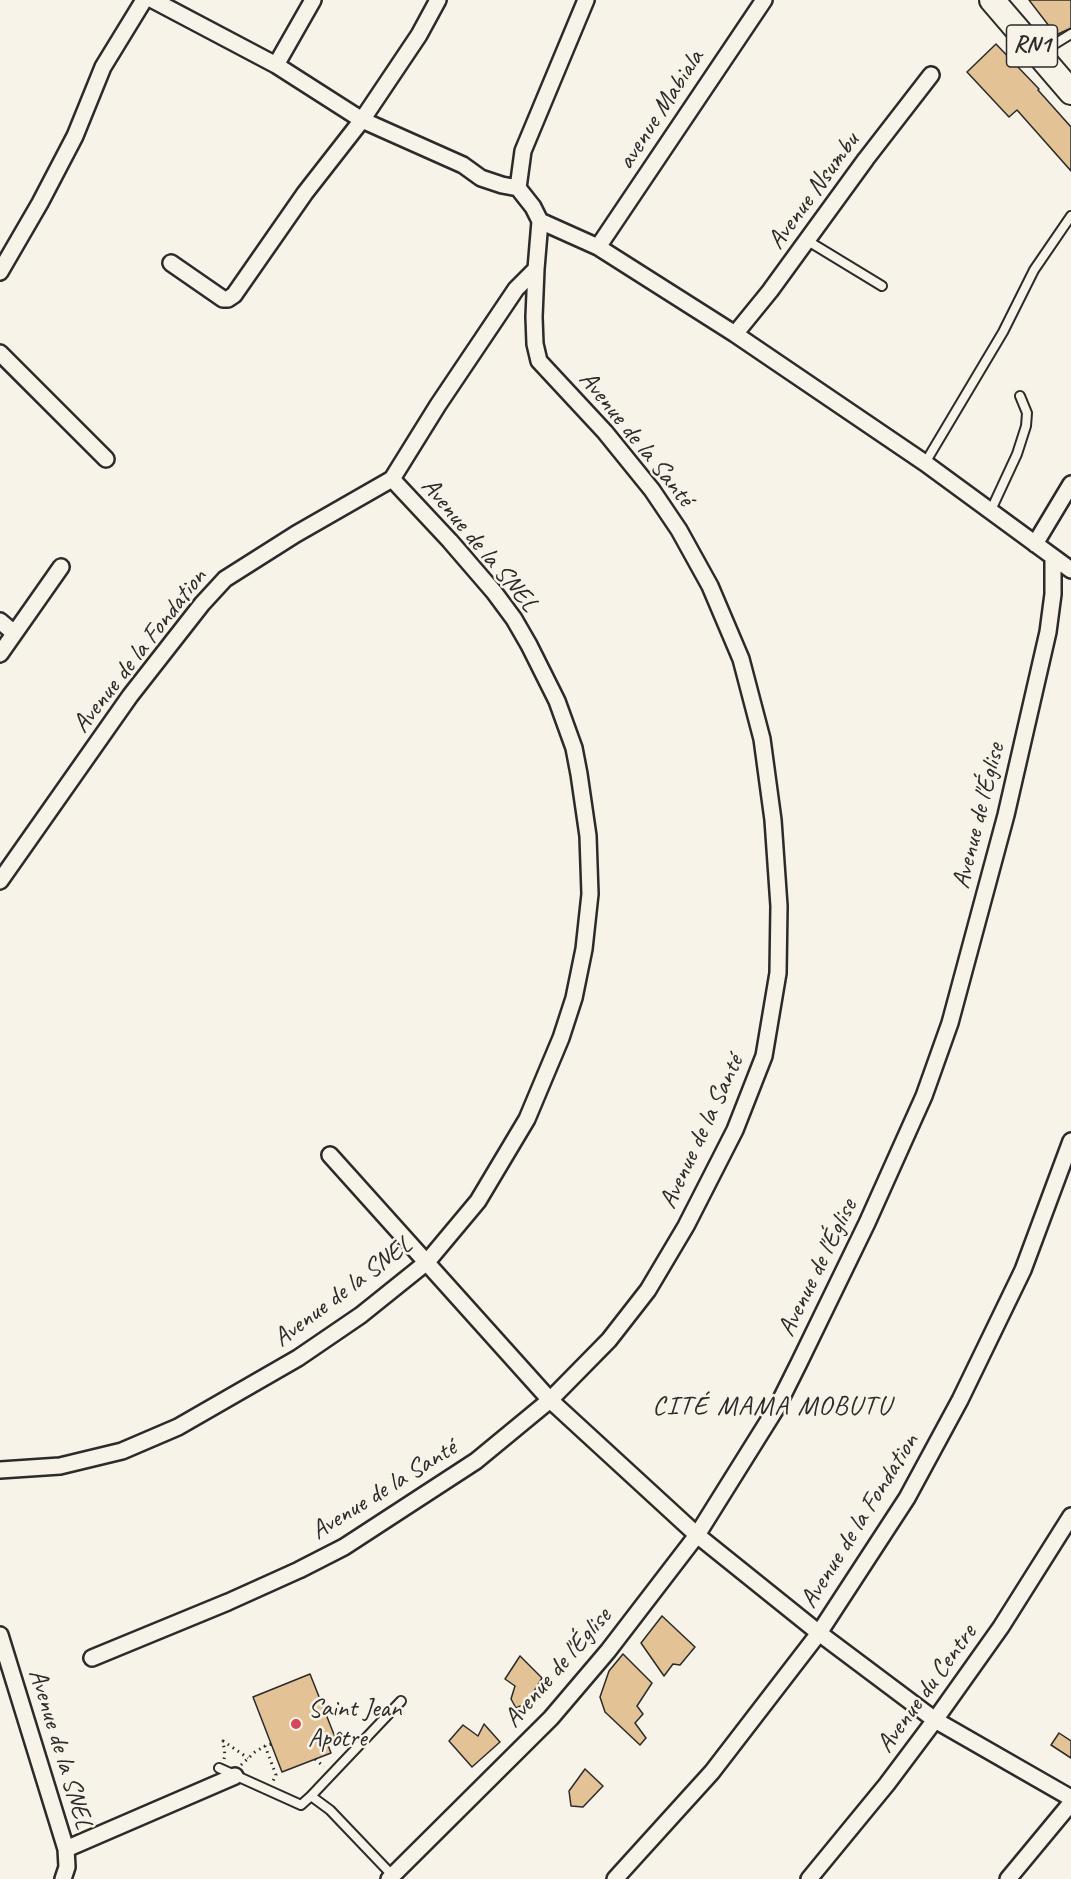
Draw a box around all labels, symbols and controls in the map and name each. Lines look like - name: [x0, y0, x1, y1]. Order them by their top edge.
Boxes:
- road number: RN1: [1006, 25, 1058, 67]
- street label: avenue Mabiala: [611, 44, 711, 176]
- street label: Avenue Nsumbu: [761, 126, 867, 256]
- street label: Avenue de la Santé: [572, 365, 700, 513]
- street label: Avenue de la SNEL: [414, 472, 544, 618]
- street label: Avenue de la Fondation: [66, 563, 214, 739]
- street label: Avenue de l'Église: [946, 740, 1012, 892]
- street label: Avenue de la Santé: [653, 1050, 751, 1214]
- street label: Avenue de l'Église: [771, 1194, 865, 1342]
- street label: Avenue de la SNEL: [268, 1230, 418, 1354]
- district label: CITÉ MAMA MOBUTU: [653, 1391, 891, 1423]
- street label: Avenue de la Fondation: [794, 1428, 926, 1614]
- street label: Avenue de la Santé: [306, 1433, 462, 1547]
- street label: Avenue de l'Église: [498, 1602, 618, 1734]
- street label: Avenue du Centre: [870, 1619, 984, 1759]
- street label: Avenue de la SNEL: [21, 1665, 99, 1833]
- place label: Saint Jean Apôtre: [308, 1693, 401, 1754]
- marker: Saint Jean Apôtre: [289, 1717, 303, 1731]

